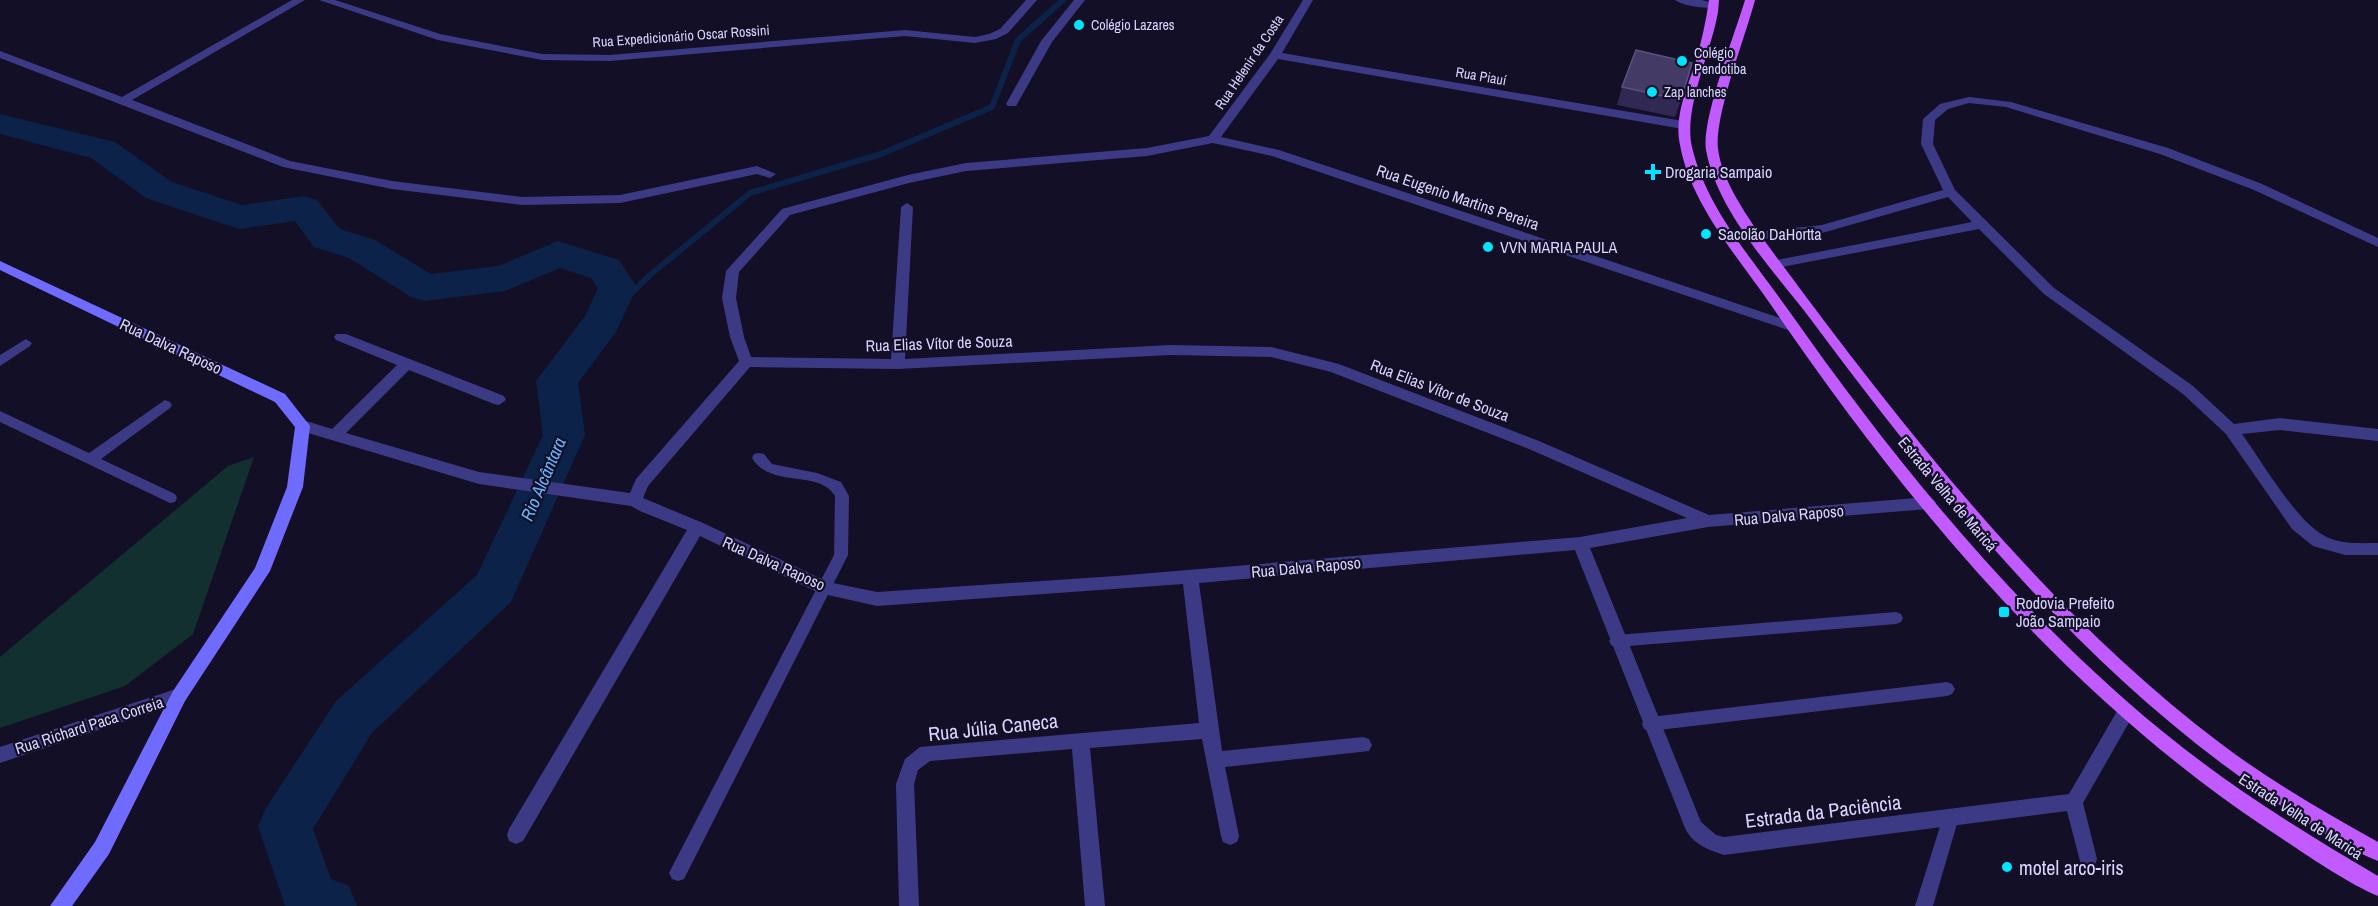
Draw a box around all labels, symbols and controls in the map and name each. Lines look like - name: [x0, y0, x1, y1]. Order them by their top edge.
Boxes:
- street label: Rua Helenir da Costa: [1211, 11, 1288, 113]
- place label: Colégio Lazares: [1091, 16, 1175, 34]
- marker: Colégio Lazares: [1072, 18, 1086, 32]
- street label: Rua Expedicionário Oscar Rossini: [592, 21, 770, 51]
- place label: Colégio Pendotiba: [1694, 44, 1747, 78]
- marker: Colégio Pendotiba: [1675, 54, 1689, 68]
- street label: Rua Piauí: [1454, 63, 1508, 89]
- place label: Zap lanches: [1664, 83, 1727, 101]
- marker: Zap lanches: [1645, 85, 1659, 99]
- street label: Rua Eugenio Martins Pereira: [1374, 159, 1543, 235]
- place label: Drogaria Sampaio: [1665, 161, 1772, 183]
- marker: Drogaria Sampaio: [1646, 165, 1660, 179]
- place label: Sacolão DaHortta: [1718, 223, 1822, 245]
- marker: Sacolão DaHortta: [1699, 227, 1713, 241]
- place label: VVN MARIA PAULA: [1500, 236, 1617, 258]
- marker: VVN MARIA PAULA: [1481, 240, 1495, 254]
- street label: Rua Dalva Raposo: [116, 313, 226, 379]
- street label: Rua Elias Vítor de Souza: [865, 329, 1014, 357]
- street label: Rua Elias Vítor de Souza: [1367, 353, 1513, 427]
- street label: Estrada Velha de Maricá: [1893, 432, 2003, 557]
- water label: Rio Alcântara: [514, 433, 572, 525]
- street label: Rua Dalva Raposo: [1733, 499, 1845, 531]
- street label: Rua Dalva Raposo: [719, 531, 829, 595]
- street label: Rua Dalva Raposo: [1250, 551, 1362, 583]
- place label: Rodovia Prefeito João Sampaio: [2016, 592, 2114, 632]
- marker: Rodovia Prefeito João Sampaio: [1997, 605, 2011, 619]
- street label: Rua Richard Paca Correia: [12, 690, 167, 759]
- street label: Rua Júlia Caneca: [927, 707, 1059, 747]
- street label: Estrada Velha de Maricá: [2235, 768, 2368, 865]
- street label: Estrada da Paciência: [1744, 788, 1902, 834]
- place label: motel arco-iris: [2019, 854, 2124, 881]
- marker: motel arco-iris: [2000, 860, 2014, 874]

